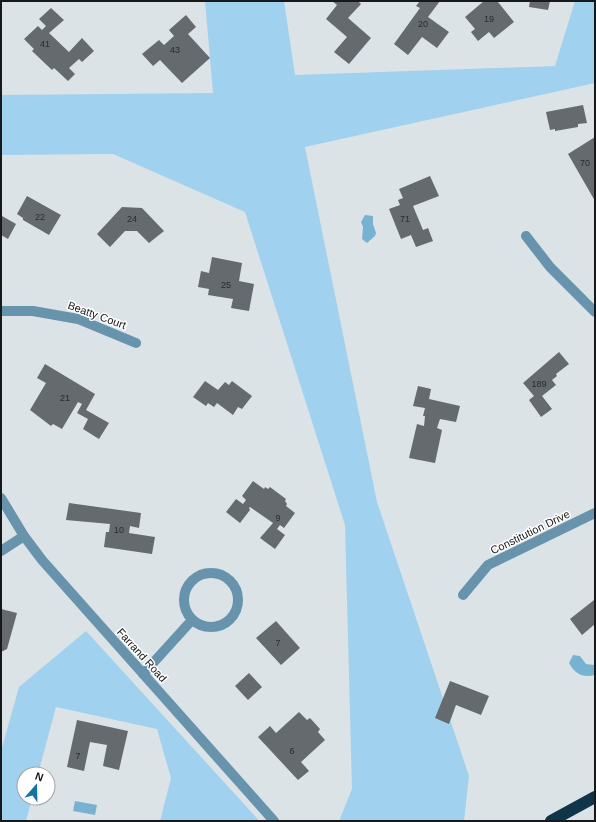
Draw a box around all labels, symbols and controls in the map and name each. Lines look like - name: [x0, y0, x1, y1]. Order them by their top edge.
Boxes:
- house number: 19: [484, 14, 494, 24]
- house number: 20: [418, 19, 428, 29]
- house number: 41: [40, 39, 50, 49]
- house number: 43: [170, 45, 180, 55]
- house number: 70: [580, 158, 590, 168]
- house number: 22: [35, 212, 45, 222]
- house number: 24: [127, 214, 137, 224]
- house number: 71: [400, 214, 410, 224]
- house number: 25: [221, 280, 231, 290]
- street label: Beatty Court: [66, 299, 128, 331]
- house number: 189: [531, 379, 547, 389]
- house number: 21: [60, 393, 70, 403]
- street label: Constitution Drive: [488, 508, 572, 556]
- house number: 9: [275, 513, 281, 523]
- house number: 10: [114, 525, 124, 535]
- street label: Farrand Road: [115, 626, 169, 684]
- house number: 7: [275, 638, 281, 648]
- house number: 6: [289, 746, 295, 756]
- house number: 7: [75, 751, 81, 761]
- north arrow: [16, 766, 56, 806]
- text: N: [34, 770, 45, 784]

